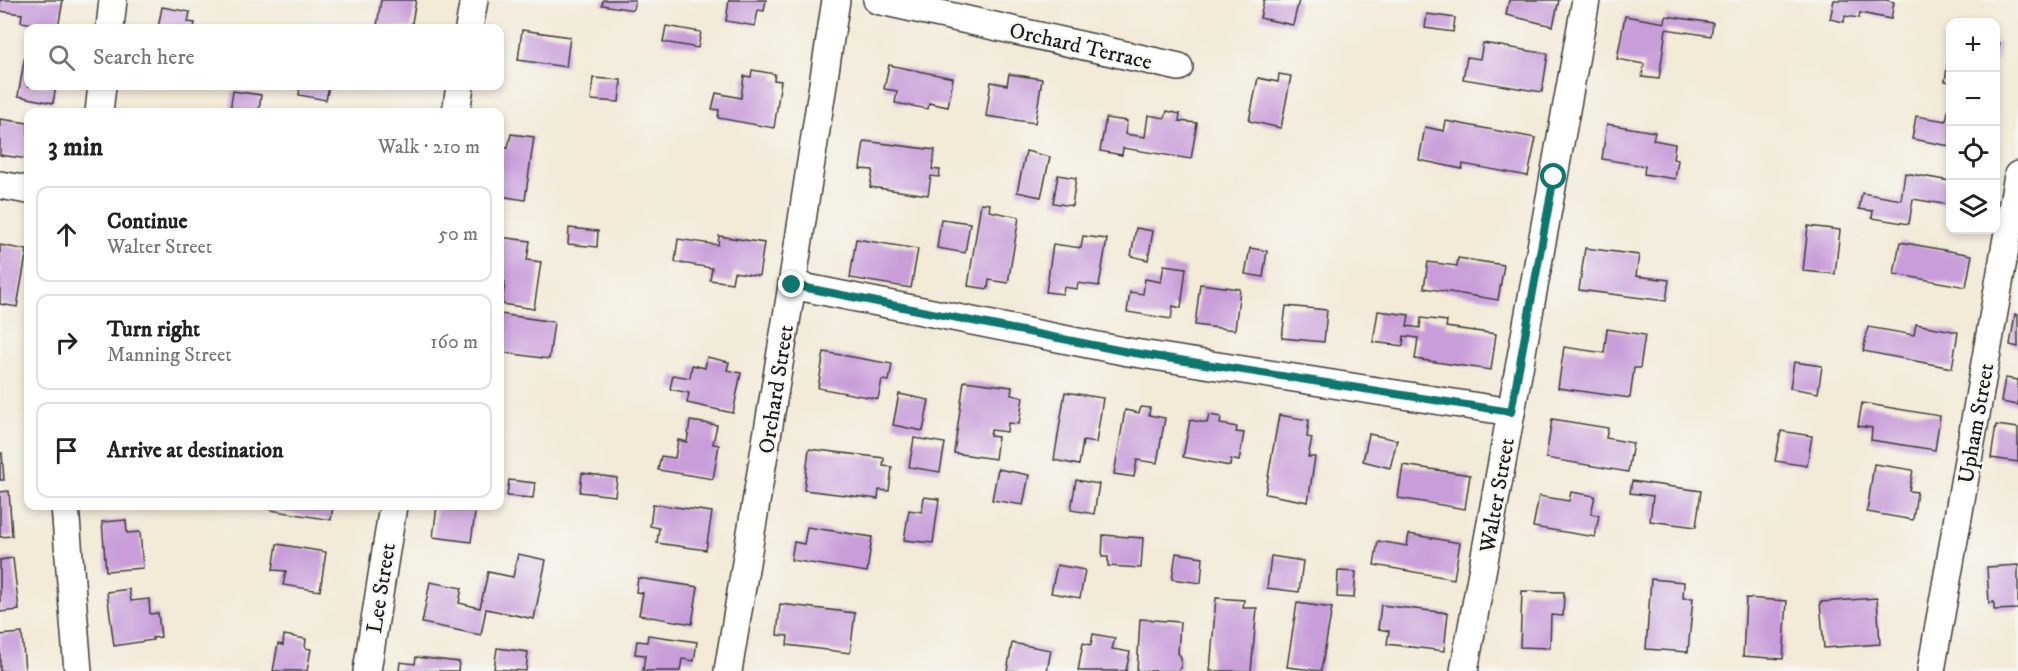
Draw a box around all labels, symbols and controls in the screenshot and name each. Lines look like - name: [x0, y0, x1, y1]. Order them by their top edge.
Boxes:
- street label: Orchard Terrace: [1007, 17, 1155, 76]
- map controls: [1946, 18, 2000, 234]
- button: +: [1946, 18, 2000, 72]
- search box: [24, 24, 504, 90]
- icon: search: [45, 41, 78, 74]
- text: Search here: [93, 44, 195, 71]
- button: −: [1946, 72, 2000, 126]
- button: locate: [1946, 126, 2000, 180]
- text: 3 min: [48, 131, 103, 164]
- text: Walk · 210 m: [378, 135, 480, 160]
- route start: [1540, 163, 1566, 189]
- button: layers: [1946, 180, 2000, 234]
- text: Continue: [107, 208, 188, 235]
- icon: ahead: [50, 218, 83, 251]
- text: 50 m: [438, 222, 478, 247]
- text: Walter Street: [107, 235, 212, 260]
- route end: [778, 271, 804, 297]
- text: Turn right: [107, 316, 200, 343]
- street label: Orchard Street: [753, 323, 800, 455]
- icon: right: [50, 326, 83, 359]
- text: 160 m: [430, 330, 478, 355]
- text: Manning Street: [107, 343, 232, 368]
- street label: Upham Street: [1953, 361, 2000, 486]
- icon: arrive: [50, 434, 83, 467]
- street label: Walter Street: [1474, 436, 1521, 556]
- text: Arrive at destination: [107, 437, 284, 464]
- street label: Lee Street: [361, 541, 402, 635]

